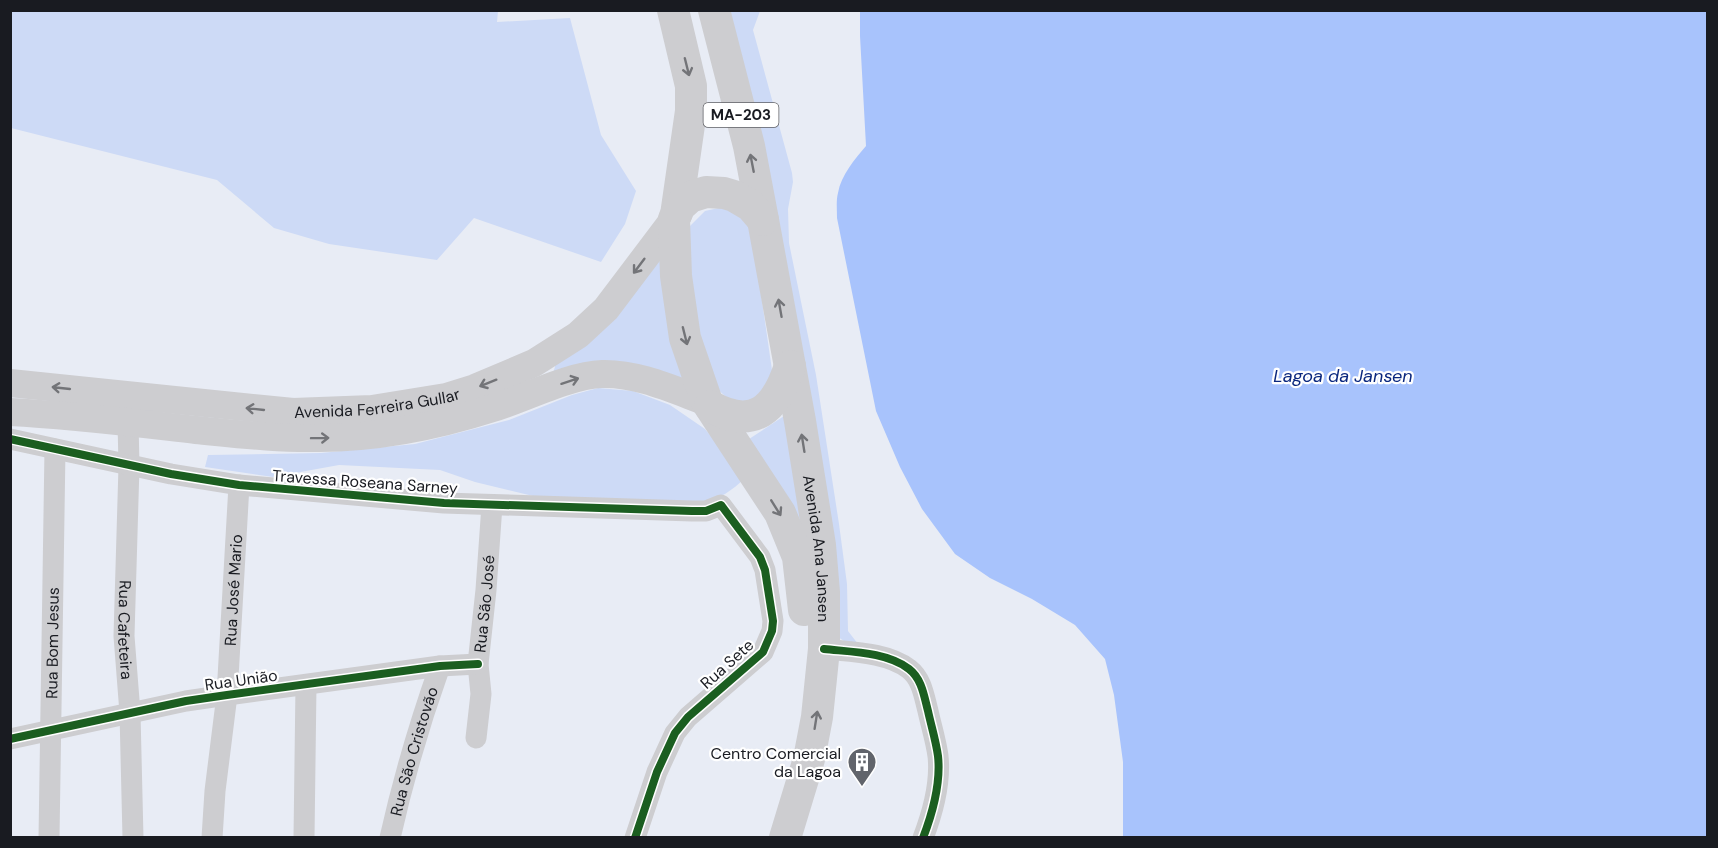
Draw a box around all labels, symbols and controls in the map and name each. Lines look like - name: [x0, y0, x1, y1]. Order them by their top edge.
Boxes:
- one-way arrow: [681, 57, 693, 76]
- road number: MA-203: [704, 103, 778, 127]
- one-way arrow: [746, 154, 757, 173]
- one-way arrow: [633, 257, 646, 273]
- one-way arrow: [774, 299, 785, 319]
- one-way arrow: [680, 326, 692, 345]
- water label: Lagoa da Jansen: [1273, 364, 1413, 388]
- one-way arrow: [560, 375, 579, 386]
- one-way arrow: [479, 378, 498, 389]
- one-way arrow: [51, 382, 71, 393]
- street label: Avenida Ferreira Gullar: [294, 383, 462, 422]
- one-way arrow: [245, 403, 265, 414]
- one-way arrow: [309, 432, 329, 444]
- one-way arrow: [797, 434, 808, 454]
- street label: Travessa Roseana Sarney: [272, 465, 458, 499]
- street label: Avenida Ana Jansen: [798, 473, 835, 622]
- one-way arrow: [770, 499, 782, 516]
- street label: Rua José Mario: [219, 533, 247, 647]
- street label: Rua São José: [469, 554, 499, 654]
- street label: Rua Cafeteira: [113, 580, 138, 680]
- street label: Rua Bom Jesus: [41, 587, 63, 699]
- street label: Rua Sete: [696, 634, 758, 694]
- street label: Rua União: [203, 664, 279, 696]
- street label: Rua São Cristovão: [385, 684, 443, 818]
- one-way arrow: [811, 711, 822, 731]
- place label: Centro Comercial da Lagoa: [710, 743, 841, 782]
- building icon: Centro Comercial da Lagoa: [846, 746, 878, 788]

